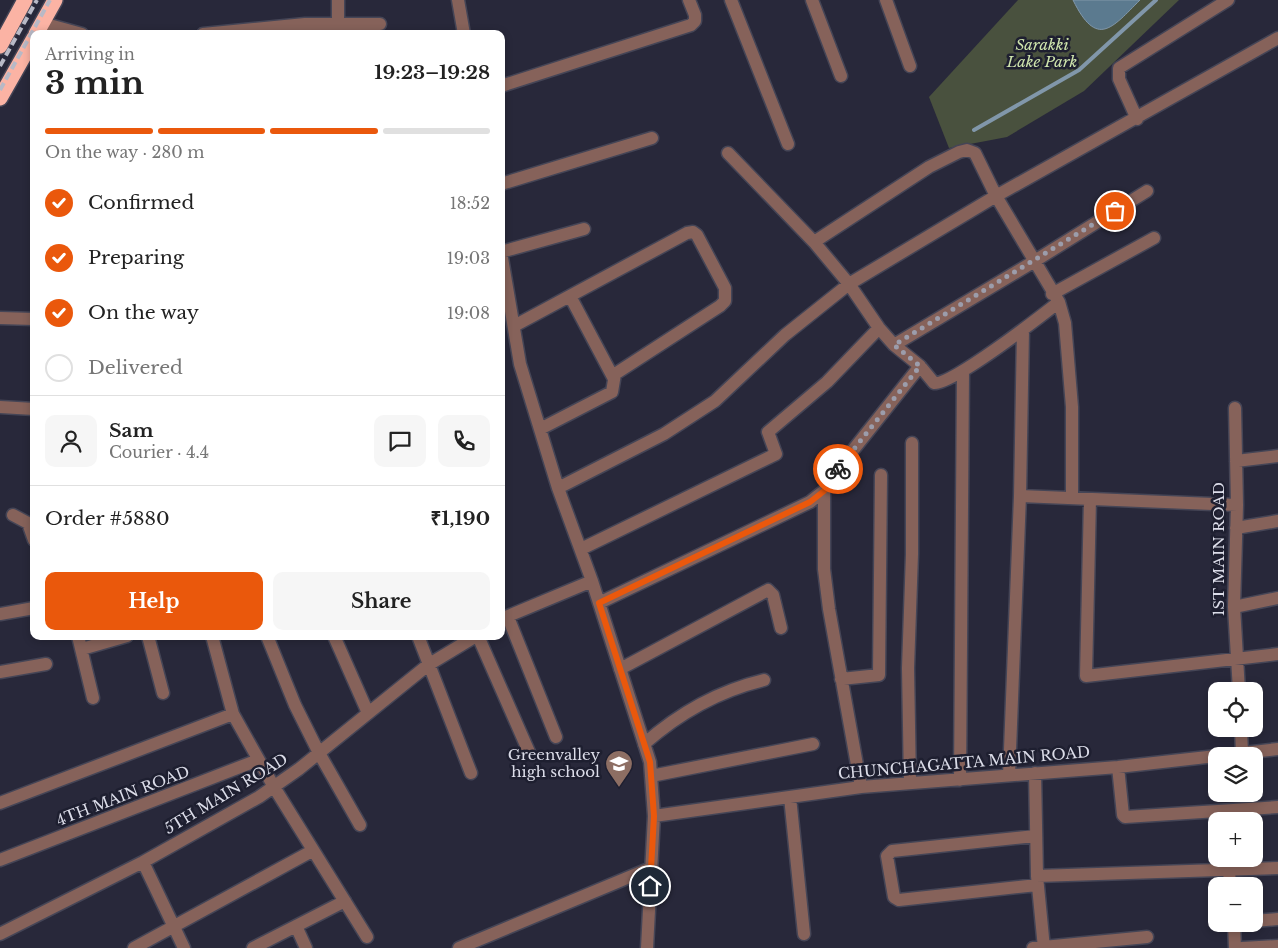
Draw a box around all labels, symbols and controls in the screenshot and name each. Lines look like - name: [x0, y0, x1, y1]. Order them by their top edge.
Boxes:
- park label: Sarakki Lake Park: [1006, 35, 1077, 71]
- text: Arriving in: [45, 44, 135, 64]
- text: 19:23–19:28: [374, 61, 490, 84]
- text: 3 min: [45, 63, 144, 103]
- text: On the way · 280 m: [45, 142, 204, 162]
- icon: check: [45, 189, 73, 217]
- pin: [1094, 190, 1136, 232]
- text: Confirmed: [88, 191, 194, 214]
- text: 18:52: [450, 193, 490, 213]
- icon: bag: [1101, 197, 1129, 225]
- icon: check: [45, 244, 73, 272]
- text: Preparing: [88, 246, 184, 269]
- text: 19:03: [447, 248, 490, 268]
- icon: check: [45, 299, 73, 327]
- text: On the way: [88, 301, 199, 324]
- text: 19:08: [447, 303, 490, 323]
- text: Delivered: [88, 356, 183, 379]
- button: person: [45, 415, 97, 467]
- button: chat: [374, 415, 426, 467]
- button: phone: [438, 415, 490, 467]
- text: Sam: [109, 419, 154, 442]
- text: Courier · 4.4: [109, 442, 209, 462]
- courier: [813, 444, 863, 494]
- icon: bike: [824, 455, 852, 483]
- street label: 1ST MAIN ROAD: [1209, 482, 1228, 616]
- text: Order #5880: [45, 507, 170, 530]
- text: ₹1,190: [430, 507, 490, 530]
- button: Help: [45, 572, 263, 630]
- button: Share: [273, 572, 490, 630]
- map controls: [1208, 682, 1263, 932]
- button: locate: [1208, 682, 1263, 737]
- street label: CHUNCHAGATTA MAIN ROAD: [837, 742, 1091, 783]
- place label: Greenvalley high school: [508, 745, 600, 781]
- button: layers: [1208, 747, 1263, 802]
- street label: 5TH MAIN ROAD: [160, 749, 291, 838]
- school or university icon: Greenvalley high school: [604, 749, 634, 788]
- street label: 4TH MAIN ROAD: [54, 761, 192, 830]
- button: +: [1208, 812, 1263, 867]
- pin: [629, 865, 671, 907]
- icon: home: [636, 872, 664, 900]
- button: −: [1208, 877, 1263, 932]

